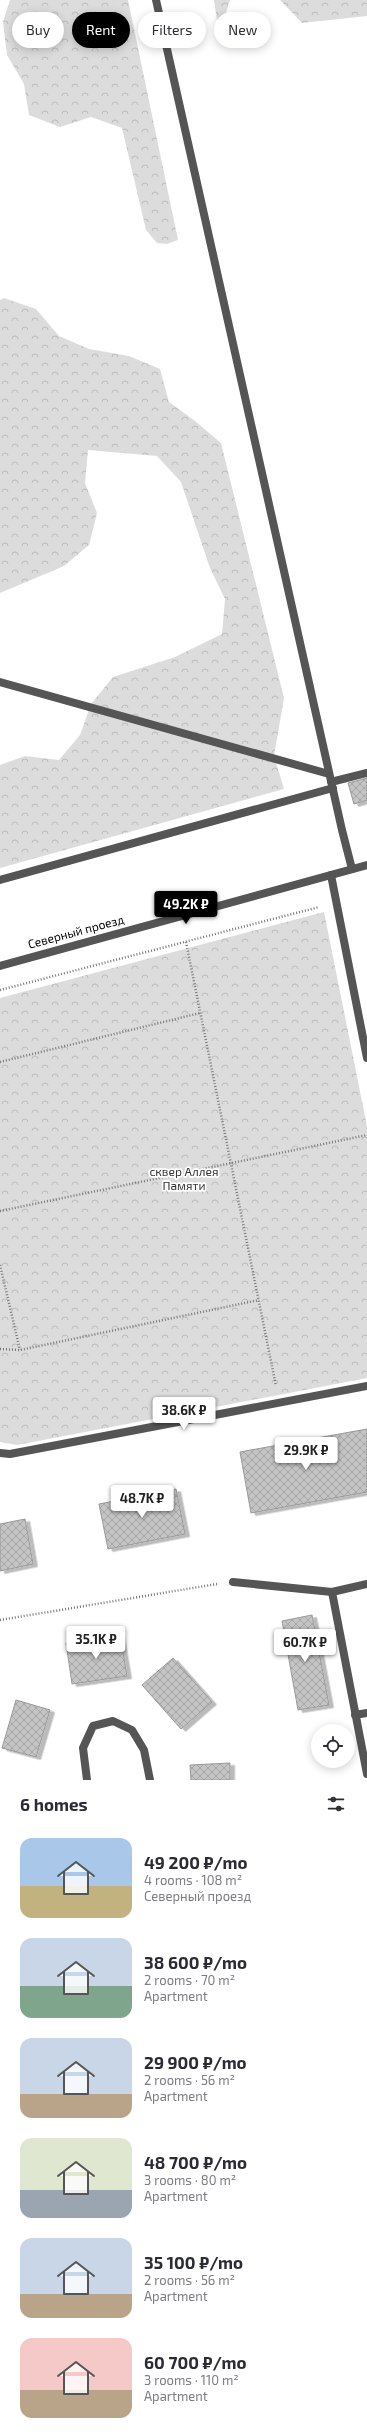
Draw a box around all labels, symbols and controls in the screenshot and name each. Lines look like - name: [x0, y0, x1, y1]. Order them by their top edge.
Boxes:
- chip: Buy: [12, 12, 64, 48]
- chip: Rent: [72, 12, 130, 48]
- chip: Filters: [138, 12, 206, 48]
- chip: New: [214, 12, 271, 48]
- pin: 49.2K ₽: [149, 891, 223, 925]
- text: 49.2K ₽: [163, 896, 209, 912]
- street label: Северный проезд: [26, 911, 125, 951]
- park label: сквер Аллея Памяти: [149, 1164, 219, 1192]
- pin: 38.6K ₽: [147, 1397, 221, 1431]
- text: 38.6K ₽: [162, 1402, 206, 1418]
- pin: 29.9K ₽: [269, 1437, 343, 1471]
- text: 29.9K ₽: [284, 1442, 328, 1458]
- pin: 48.7K ₽: [105, 1485, 179, 1519]
- text: 48.7K ₽: [120, 1490, 164, 1506]
- pin: 35.1K ₽: [59, 1626, 133, 1660]
- pin: 60.7K ₽: [268, 1629, 342, 1663]
- text: 35.1K ₽: [75, 1631, 117, 1647]
- text: 60.7K ₽: [283, 1634, 327, 1650]
- map controls: [311, 1724, 355, 1768]
- button: locate: [311, 1724, 355, 1768]
- icon: filters: [325, 1793, 347, 1815]
- text: 6 homes: [20, 1794, 88, 1814]
- text: 49 200 ₽/mo: [144, 1852, 247, 1872]
- icon: home: [52, 1854, 100, 1902]
- text: 4 rooms · 108 m²: [144, 1872, 242, 1888]
- text: Северный проезд: [144, 1888, 251, 1904]
- text: 38 600 ₽/mo: [144, 1952, 247, 1972]
- icon: home: [52, 1954, 100, 2002]
- text: 2 rooms · 70 m²: [144, 1972, 235, 1988]
- text: Apartment: [144, 1988, 208, 2004]
- text: 29 900 ₽/mo: [144, 2052, 247, 2072]
- icon: home: [52, 2054, 100, 2102]
- text: 2 rooms · 56 m²: [144, 2072, 235, 2088]
- text: Apartment: [144, 2088, 208, 2104]
- text: 48 700 ₽/mo: [144, 2152, 247, 2172]
- icon: home: [52, 2154, 100, 2202]
- text: 3 rooms · 80 m²: [144, 2172, 236, 2188]
- text: Apartment: [144, 2188, 208, 2204]
- text: 35 100 ₽/mo: [144, 2252, 243, 2272]
- icon: home: [52, 2254, 100, 2302]
- text: 2 rooms · 56 m²: [144, 2272, 235, 2288]
- text: Apartment: [144, 2288, 208, 2304]
- text: 60 700 ₽/mo: [144, 2352, 246, 2372]
- icon: home: [52, 2354, 100, 2402]
- text: 3 rooms · 110 m²: [144, 2372, 239, 2388]
- text: Apartment: [144, 2388, 208, 2404]

